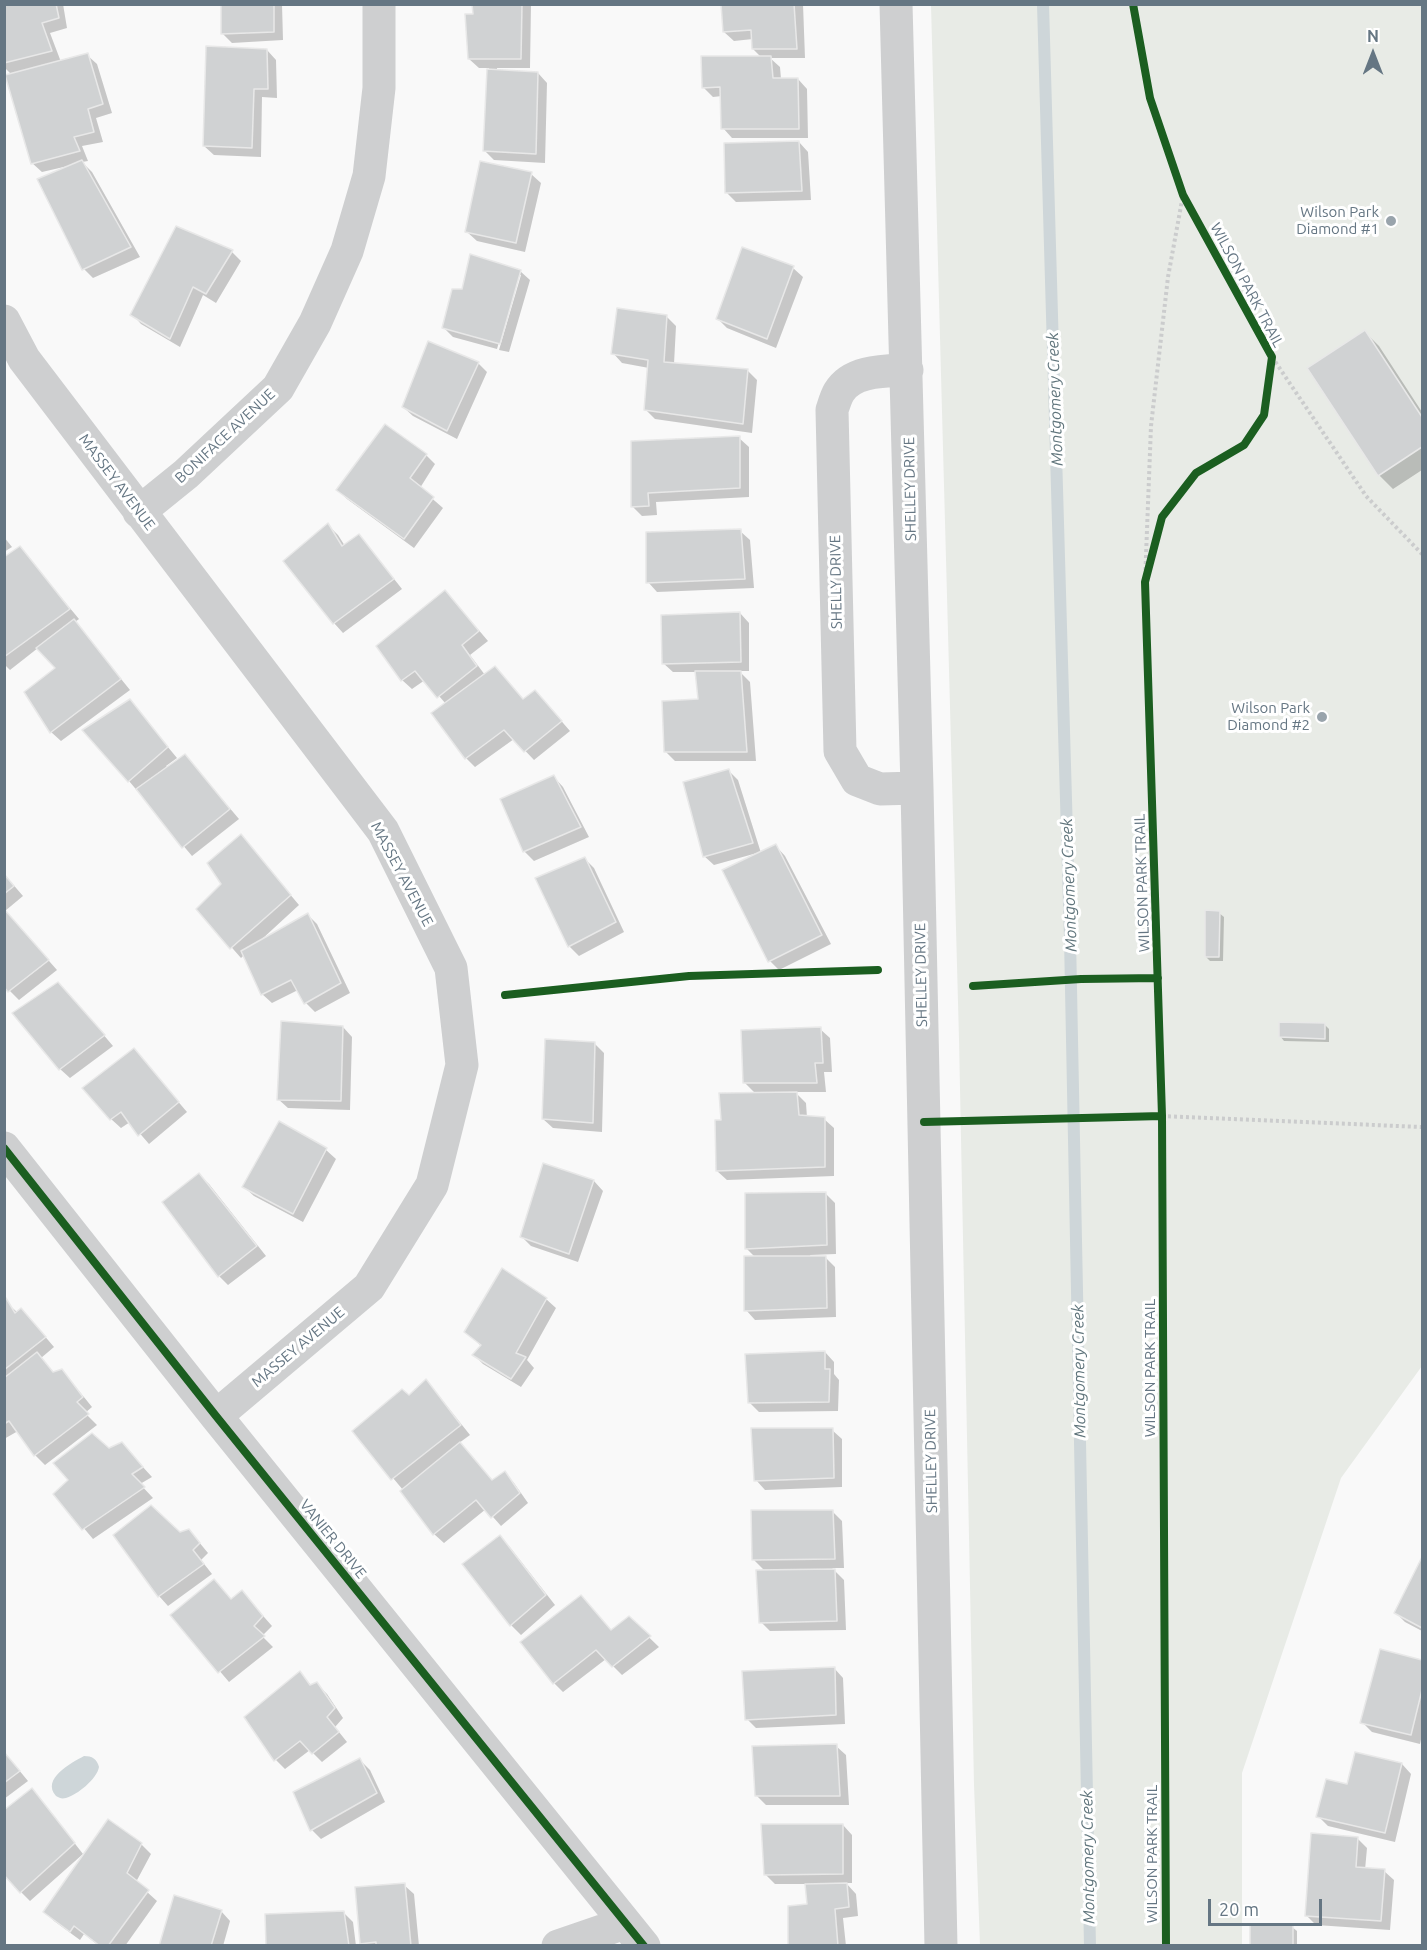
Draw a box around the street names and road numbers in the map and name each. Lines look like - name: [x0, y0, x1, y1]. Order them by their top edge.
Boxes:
- street label: WILSON PARK TRAIL: [1207, 220, 1287, 350]
- street label: BONIFACE AVENUE: [171, 385, 279, 487]
- street label: MASSEY AVENUE: [75, 430, 159, 534]
- street label: SHELLEY DRIVE: [900, 437, 920, 541]
- street label: SHELLY DRIVE: [826, 535, 846, 629]
- street label: WILSON PARK TRAIL: [1131, 813, 1153, 953]
- street label: MASSEY AVENUE: [367, 819, 437, 929]
- street label: SHELLEY DRIVE: [911, 923, 931, 1027]
- street label: WILSON PARK TRAIL: [1141, 1299, 1159, 1437]
- street label: MASSEY AVENUE: [248, 1303, 348, 1391]
- street label: SHELLEY DRIVE: [921, 1409, 941, 1513]
- street label: VANIER DRIVE: [296, 1496, 370, 1582]
- street label: WILSON PARK TRAIL: [1143, 1785, 1161, 1923]

